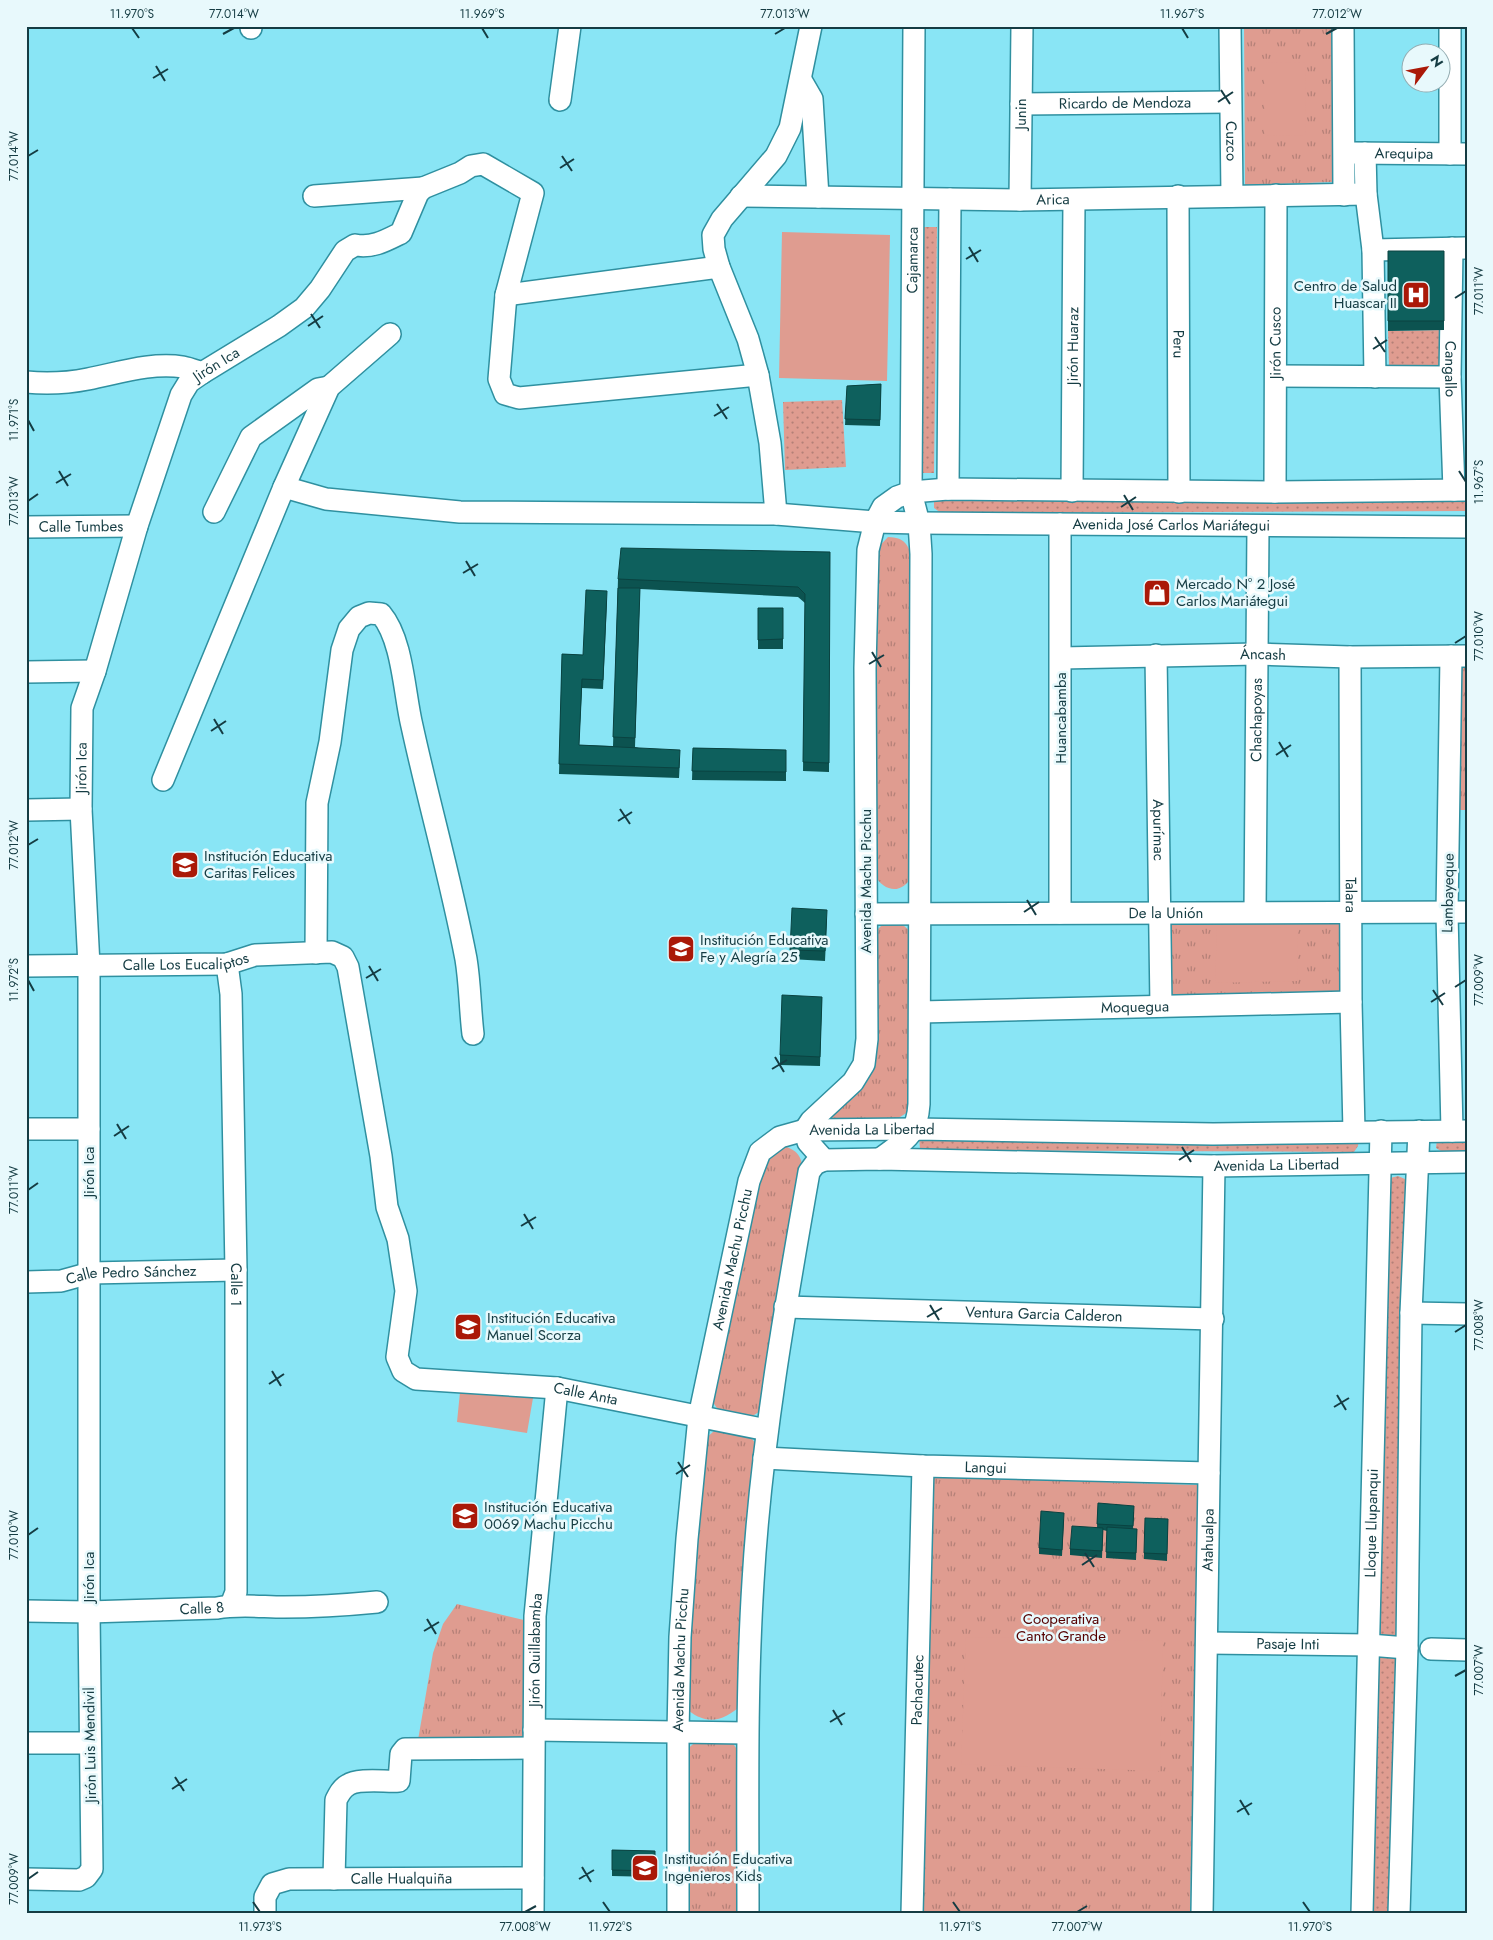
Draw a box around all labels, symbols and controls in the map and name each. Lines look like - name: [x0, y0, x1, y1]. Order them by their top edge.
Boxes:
- text: 11.970°S: [110, 5, 155, 23]
- text: 77.014°W: [209, 5, 259, 23]
- text: 11.969°S: [459, 5, 505, 23]
- text: 77.013°W: [760, 5, 810, 23]
- text: 11.967°S: [1160, 5, 1205, 23]
- text: 77.012°W: [1312, 5, 1362, 23]
- north arrow: [1400, 42, 1450, 92]
- text: N: [1426, 51, 1448, 71]
- street label: Ricardo de Mendoza: [1059, 91, 1191, 115]
- street label: Junin: [1010, 98, 1032, 132]
- street label: Cuzco: [1220, 121, 1243, 161]
- text: 77.014°W: [5, 131, 23, 181]
- street label: Arequipa: [1375, 142, 1433, 165]
- street label: Arica: [1036, 188, 1070, 211]
- street label: Cajamarca: [901, 227, 924, 293]
- text: 77.011°W: [1470, 267, 1488, 315]
- place label: Centro de Salud Huascar II: [1294, 275, 1397, 314]
- hospital icon: Centro de Salud Huascar II: [1401, 280, 1431, 310]
- street label: Jirón Huaraz: [1062, 307, 1084, 387]
- street label: Jirón Cusco: [1264, 307, 1287, 381]
- street label: Peru: [1167, 330, 1190, 358]
- street label: Cangallo: [1439, 341, 1462, 398]
- street label: Jirón Ica: [187, 342, 244, 388]
- text: 11.971°S: [5, 398, 23, 441]
- text: 11.967°S: [1470, 459, 1488, 504]
- text: 77.013°W: [5, 476, 23, 526]
- street label: Avenida José Carlos Mariátegui: [1072, 513, 1270, 537]
- street label: Calle Tumbes: [39, 515, 123, 538]
- place label: Mercado Nº 2 José Carlos Mariátegui: [1176, 573, 1296, 612]
- shop icon: Mercado Nº 2 José Carlos Mariátegui: [1142, 578, 1172, 608]
- text: 77.010°W: [1470, 611, 1488, 661]
- street label: Áncash: [1240, 643, 1286, 666]
- street label: Huancabamba: [1050, 672, 1072, 764]
- street label: Chachapoyas: [1245, 678, 1268, 762]
- street label: Jirón Ica: [70, 742, 93, 796]
- street label: Apurímac: [1147, 799, 1170, 861]
- street label: Avenida Machu Picchu: [855, 809, 877, 953]
- text: 77.012°W: [5, 820, 23, 870]
- place label: Institución Educativa Caritas Felices: [204, 845, 333, 884]
- school or university icon: Institución Educativa Caritas Felices: [170, 850, 200, 880]
- street label: Lambayeque: [1436, 853, 1460, 933]
- street label: Talara: [1340, 877, 1362, 913]
- street label: De la Unión: [1129, 902, 1203, 924]
- place label: Institución Educativa Fe y Alegría 25: [700, 929, 829, 968]
- school or university icon: Institución Educativa Fe y Alegría 25: [666, 934, 696, 964]
- street label: Calle Los Eucaliptos: [123, 947, 252, 976]
- text: 77.009°W: [1470, 954, 1488, 1006]
- text: 11.972°S: [5, 958, 23, 1002]
- street label: Moquegua: [1101, 995, 1169, 1019]
- street label: Avenida La Libertad: [809, 1118, 935, 1141]
- street label: Jirón Ica: [78, 1146, 100, 1200]
- street label: Avenida La Libertad: [1214, 1153, 1339, 1177]
- text: 77.011°W: [5, 1166, 23, 1214]
- street label: Avenida Machu Picchu: [707, 1186, 758, 1332]
- street label: Calle Pedro Sánchez: [63, 1260, 197, 1290]
- street label: Calle 1: [225, 1263, 247, 1306]
- text: 77.008°W: [1470, 1299, 1488, 1351]
- street label: Ventura Garcia Calderon: [965, 1301, 1123, 1327]
- place label: Institución Educativa Manuel Scorza: [487, 1307, 616, 1346]
- school or university icon: Institución Educativa Manuel Scorza: [453, 1312, 483, 1342]
- street label: Calle Anta: [551, 1377, 620, 1411]
- street label: Langui: [964, 1456, 1007, 1479]
- street label: Lloque Llupanqui: [1359, 1468, 1384, 1578]
- place label: Institución Educativa 0069 Machu Picchu: [484, 1496, 613, 1535]
- school or university icon: Institución Educativa 0069 Machu Picchu: [450, 1501, 480, 1531]
- street label: Atahualpa: [1196, 1508, 1220, 1572]
- text: 77.010°W: [5, 1510, 23, 1560]
- street label: Jirón Ica: [78, 1551, 100, 1605]
- street label: Avenida Machu Picchu: [667, 1587, 694, 1732]
- street label: Jirón Quillabamba: [523, 1592, 548, 1709]
- street label: Calle 8: [179, 1596, 226, 1620]
- park label: Cooperativa Canto Grande: [1016, 1608, 1106, 1647]
- street label: Pasaje Inti: [1256, 1633, 1320, 1655]
- text: 77.007°W: [1470, 1644, 1488, 1695]
- street label: Pachacutec: [906, 1654, 929, 1726]
- street label: Jirón Luis Mendivil: [78, 1687, 102, 1805]
- place label: Institución Educativa Ingenieros Kids: [664, 1848, 793, 1887]
- text: 77.009°W: [5, 1853, 23, 1905]
- school or university icon: Institución Educativa Ingenieros Kids: [630, 1853, 660, 1883]
- street label: Calle Hualquiña: [351, 1867, 452, 1890]
- text: 11.973°S: [238, 1918, 282, 1936]
- text: 77.008°W: [499, 1918, 551, 1936]
- text: 11.972°S: [588, 1918, 632, 1936]
- text: 11.971°S: [939, 1918, 982, 1936]
- text: 77.007°W: [1052, 1918, 1103, 1936]
- text: 11.970°S: [1288, 1918, 1333, 1936]

